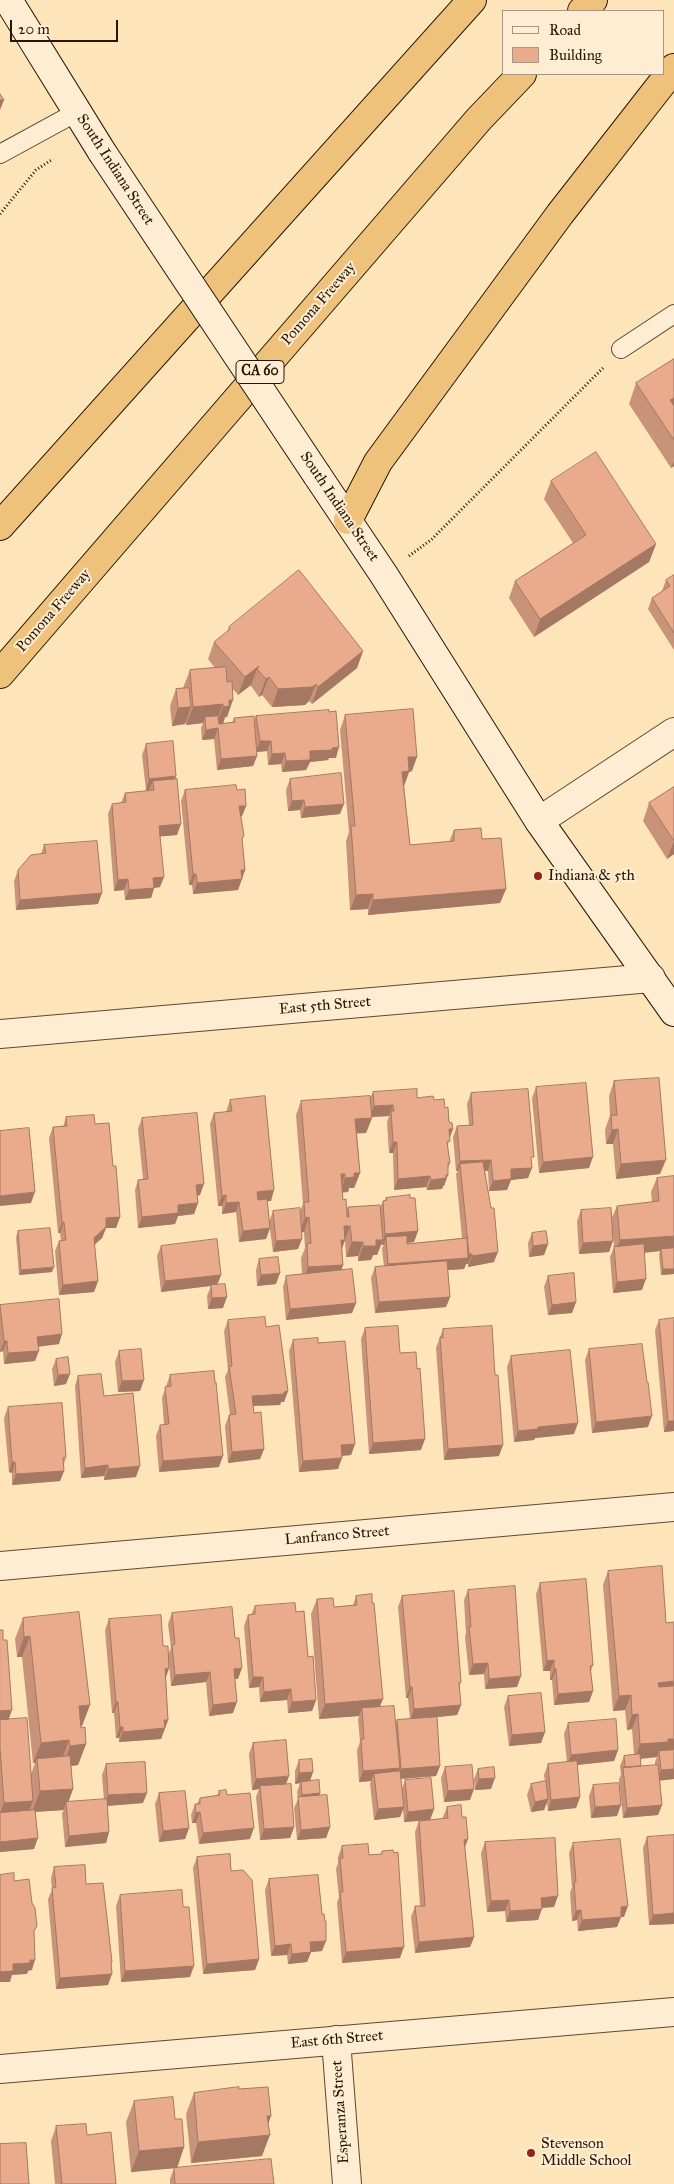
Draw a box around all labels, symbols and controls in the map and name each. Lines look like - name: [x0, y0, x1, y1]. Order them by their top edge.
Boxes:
- scale bar: [12, 10, 120, 42]
- legend: [502, 10, 664, 75]
- text: 20 m: [18, 20, 50, 38]
- text: Road: [549, 21, 581, 39]
- text: Building: [549, 46, 602, 64]
- street label: South Indiana Street: [72, 111, 158, 229]
- street label: Pomona Freeway: [278, 259, 360, 349]
- road number: CA 60: [236, 361, 284, 384]
- street label: South Indiana Street: [296, 449, 382, 565]
- street label: Pomona Freeway: [13, 566, 95, 656]
- place label: Indiana & 5th: [548, 867, 635, 885]
- marker: Indiana & 5th: [532, 870, 544, 882]
- street label: East 5th Street: [278, 993, 372, 1019]
- street label: Lanfranco Street: [284, 1522, 390, 1550]
- street label: East 6th Street: [290, 2027, 384, 2053]
- street label: Esperanza Street: [328, 2060, 354, 2164]
- place label: Stevenson Middle School: [541, 2135, 632, 2170]
- marker: Stevenson Middle School: [525, 2147, 537, 2159]

